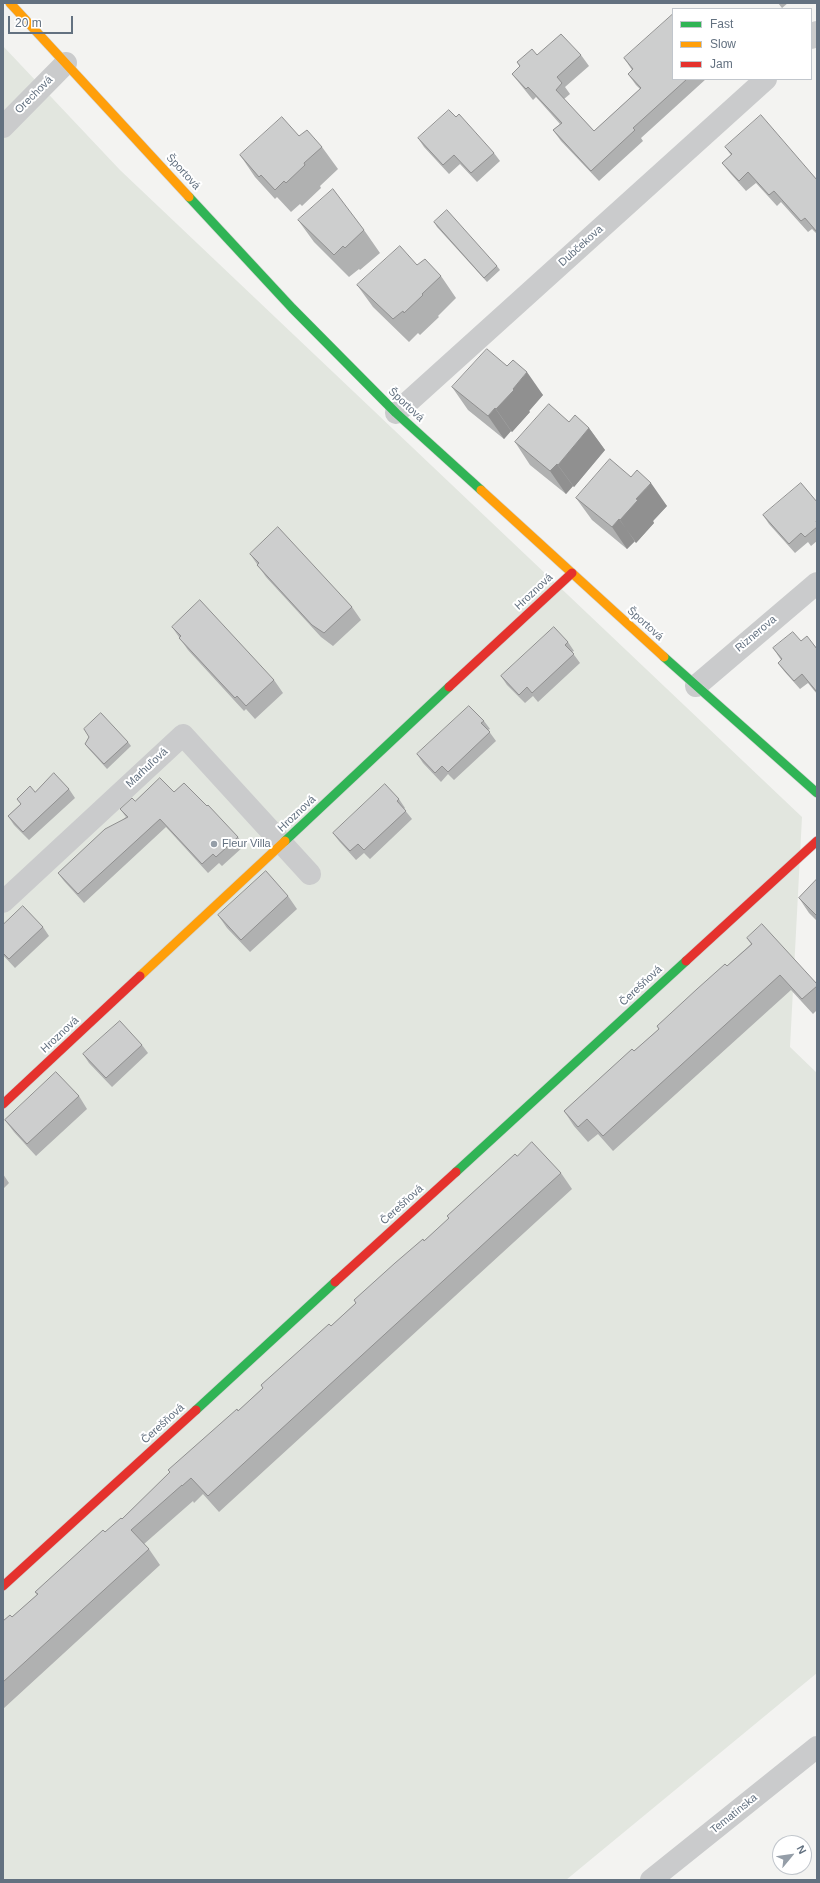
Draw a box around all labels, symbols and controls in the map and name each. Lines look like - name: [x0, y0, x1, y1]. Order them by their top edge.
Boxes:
- scale bar: [10, 8, 75, 34]
- legend: [672, 8, 812, 80]
- text: 20 m: [15, 16, 42, 30]
- text: Fast: [710, 17, 733, 31]
- text: Slow: [710, 37, 736, 51]
- text: Jam: [710, 57, 733, 71]
- street label: Orechová: [12, 73, 56, 117]
- street label: Športová: [163, 151, 203, 193]
- street label: Dubčekova: [556, 223, 606, 269]
- street label: Športová: [385, 385, 427, 425]
- street label: Hroznová: [512, 571, 556, 613]
- street label: Športová: [624, 604, 666, 644]
- street label: Riznerova: [733, 613, 779, 655]
- street label: Marhuľová: [123, 745, 171, 791]
- street label: Hroznová: [275, 793, 319, 835]
- place label: Fleur Villa: [222, 837, 271, 851]
- marker: Fleur Villa: [209, 839, 219, 849]
- street label: Čerešňová: [617, 963, 665, 1009]
- street label: Hroznová: [38, 1014, 82, 1056]
- street label: Čerešňová: [378, 1182, 426, 1228]
- street label: Čerešňová: [139, 1401, 187, 1447]
- street label: Tematínska: [708, 1791, 760, 1837]
- north arrow: [772, 1835, 812, 1875]
- text: N: [794, 1843, 809, 1856]

